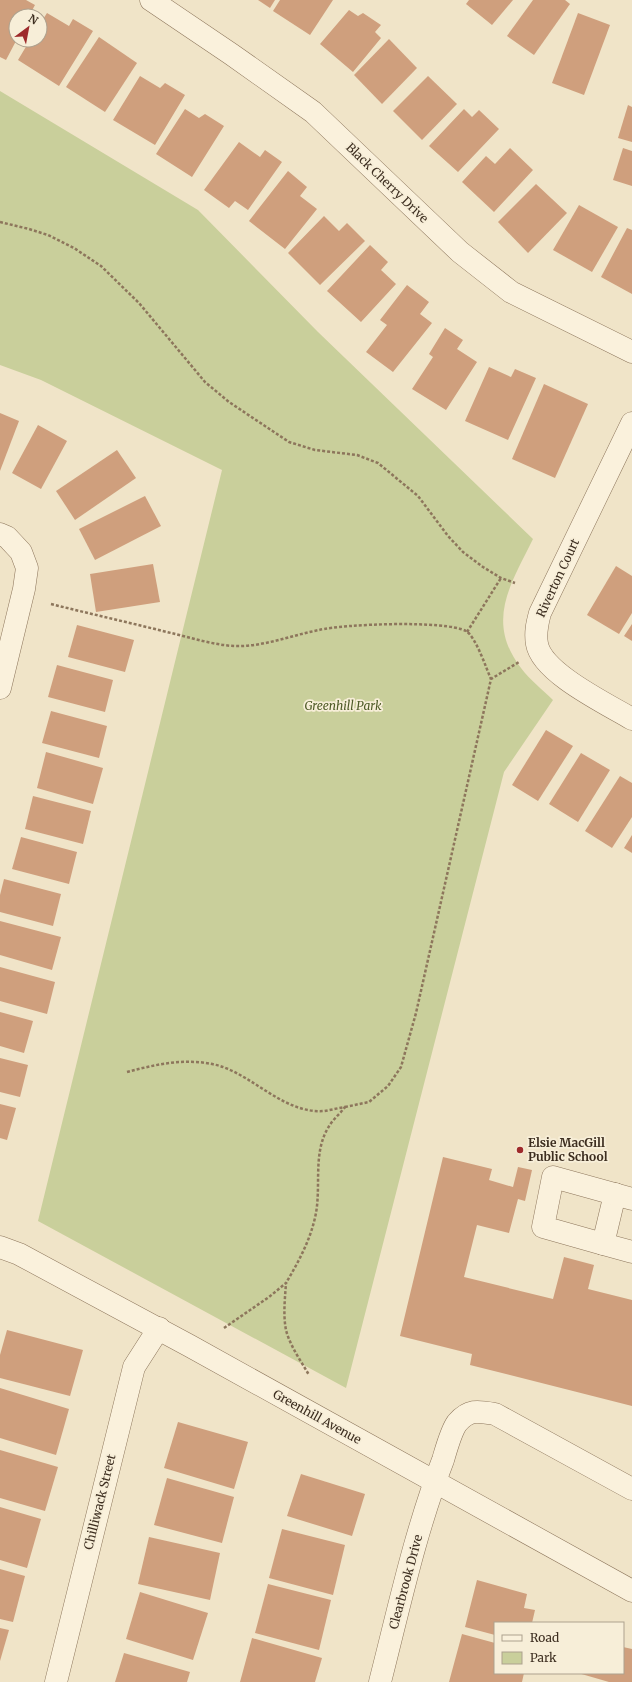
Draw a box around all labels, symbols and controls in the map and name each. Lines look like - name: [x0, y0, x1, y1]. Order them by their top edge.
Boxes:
- north arrow: [8, 8, 48, 48]
- text: N: [26, 11, 41, 28]
- street label: Black Cherry Drive: [343, 140, 432, 226]
- street label: Riverton Court: [533, 536, 582, 619]
- park label: Greenhill Park: [304, 698, 382, 713]
- place label: Elsie MacGill Public School: [528, 1135, 608, 1164]
- marker: Elsie MacGill Public School: [515, 1145, 525, 1155]
- street label: Greenhill Avenue: [271, 1386, 364, 1447]
- street label: Chilliwack Street: [80, 1452, 119, 1551]
- street label: Clearbrook Drive: [386, 1533, 425, 1631]
- legend: [494, 1622, 624, 1674]
- text: Road: [530, 1630, 559, 1645]
- text: Park: [530, 1650, 557, 1665]

